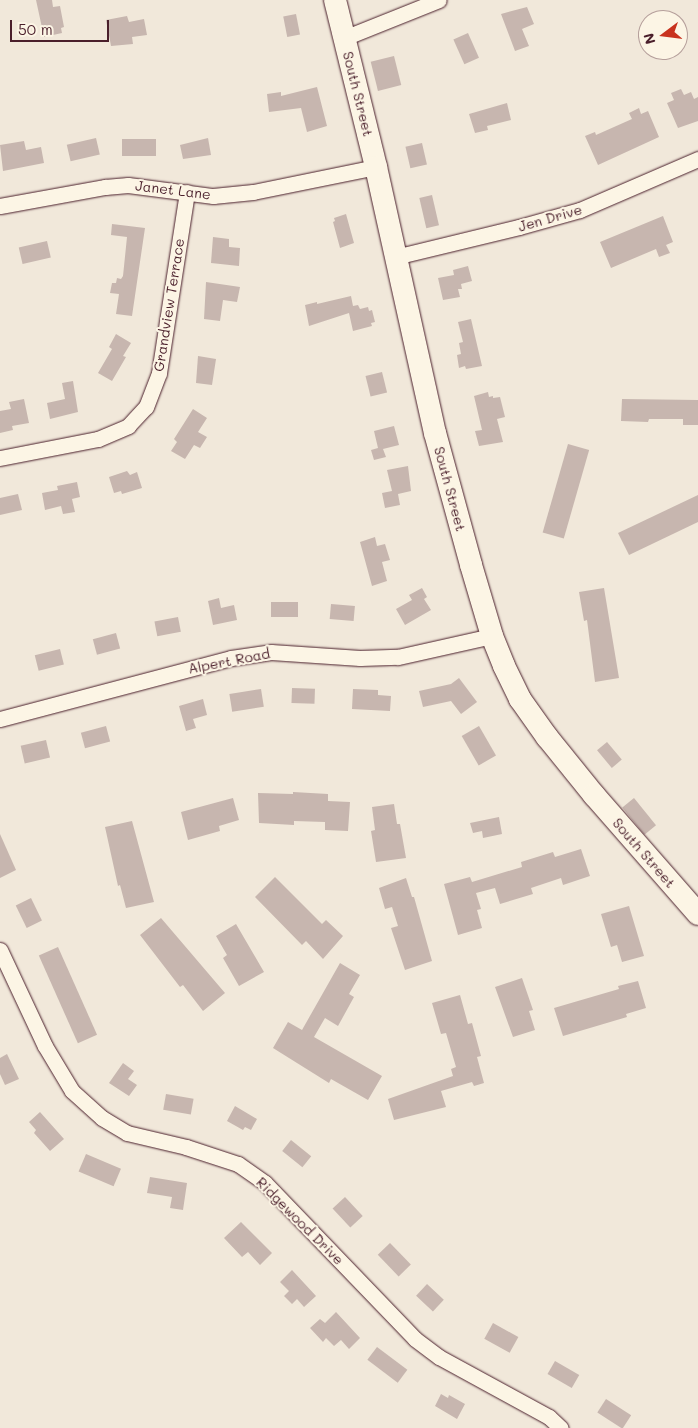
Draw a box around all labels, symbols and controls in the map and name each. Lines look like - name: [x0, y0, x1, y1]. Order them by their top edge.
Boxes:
- scale bar: [12, 10, 111, 42]
- north arrow: [638, 10, 688, 60]
- text: 50 m: [18, 19, 53, 39]
- text: N: [638, 31, 660, 46]
- street label: South Street: [339, 50, 377, 138]
- street label: Janet Lane: [134, 177, 212, 203]
- street label: Jen Drive: [516, 201, 584, 235]
- street label: Grandview Terrace: [150, 237, 188, 373]
- street label: South Street: [431, 445, 469, 533]
- street label: Alpert Road: [187, 645, 271, 677]
- street label: South Street: [609, 815, 679, 891]
- street label: Ridgewood Drive: [253, 1174, 347, 1268]

